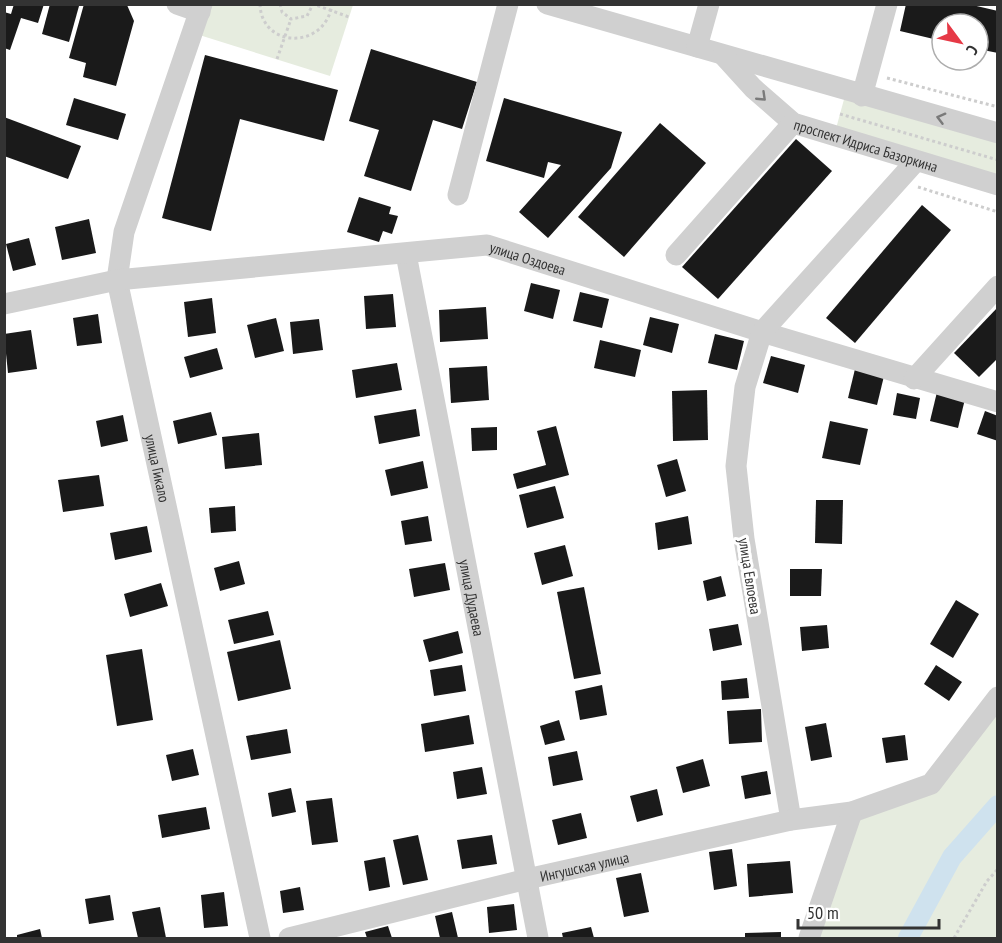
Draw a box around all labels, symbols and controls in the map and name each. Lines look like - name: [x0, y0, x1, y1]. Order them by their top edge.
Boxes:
- north arrow: [930, 12, 990, 72]
- text: С: [962, 42, 983, 59]
- one-way arrow: [756, 90, 766, 101]
- one-way arrow: [936, 112, 946, 125]
- street label: проспект Идриса Базоркина: [792, 114, 940, 176]
- street label: улица Оздоева: [487, 237, 568, 279]
- street label: улица Гикало: [141, 432, 174, 504]
- street label: улица Евлоева: [735, 536, 765, 616]
- street label: улица Дудаева: [456, 558, 489, 638]
- street label: Ингушская улица: [538, 847, 631, 885]
- scale bar: [798, 892, 939, 930]
- text: 50 m: [807, 901, 839, 924]

